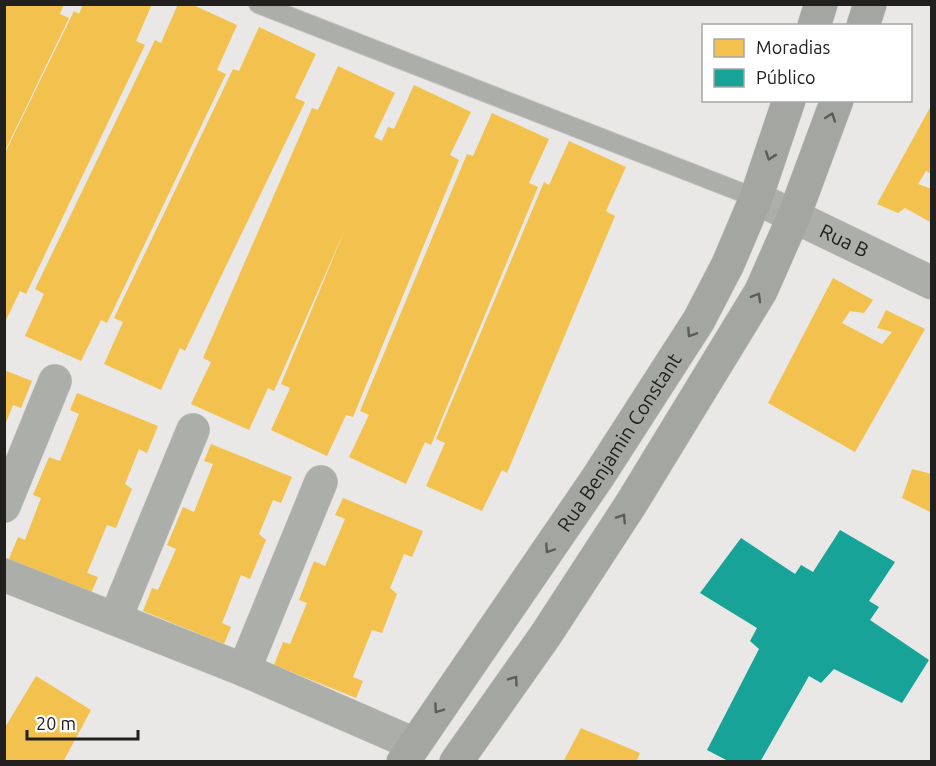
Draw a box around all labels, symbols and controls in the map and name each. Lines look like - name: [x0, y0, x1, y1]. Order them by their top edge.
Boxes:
- legend: [702, 24, 912, 102]
- text: Moradias: [756, 37, 830, 57]
- text: Público: [756, 67, 816, 87]
- one-way arrow: [824, 112, 836, 123]
- one-way arrow: [765, 150, 778, 161]
- street label: Rua B: [816, 219, 873, 262]
- one-way arrow: [750, 293, 761, 304]
- one-way arrow: [687, 327, 698, 338]
- street label: Rua Benjamin Constant: [552, 348, 686, 536]
- one-way arrow: [615, 513, 626, 524]
- one-way arrow: [545, 542, 556, 553]
- one-way arrow: [507, 675, 518, 686]
- scale bar: [27, 703, 138, 741]
- one-way arrow: [434, 703, 445, 714]
- text: 20 m: [36, 713, 76, 733]

